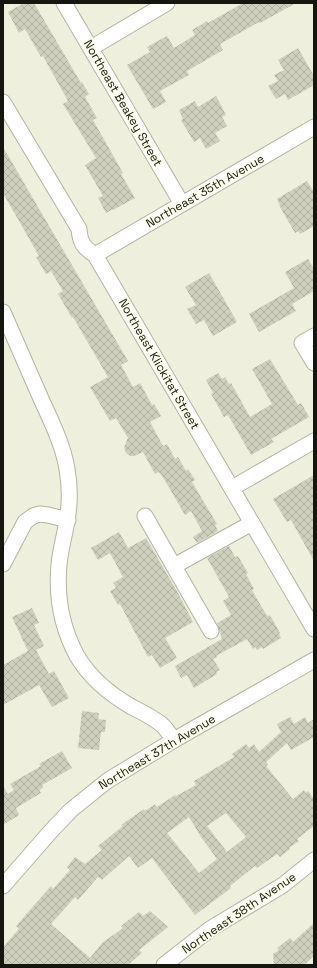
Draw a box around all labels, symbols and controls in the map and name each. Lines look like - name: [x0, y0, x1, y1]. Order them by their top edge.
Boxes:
- street label: Northeast Beakey Street: [80, 37, 166, 169]
- street label: Northeast 35th Avenue: [143, 151, 267, 231]
- street label: Northeast Klickitat Street: [115, 296, 203, 432]
- street label: Northeast 37th Avenue: [96, 711, 218, 793]
- street label: Northeast 38th Avenue: [179, 869, 299, 957]

